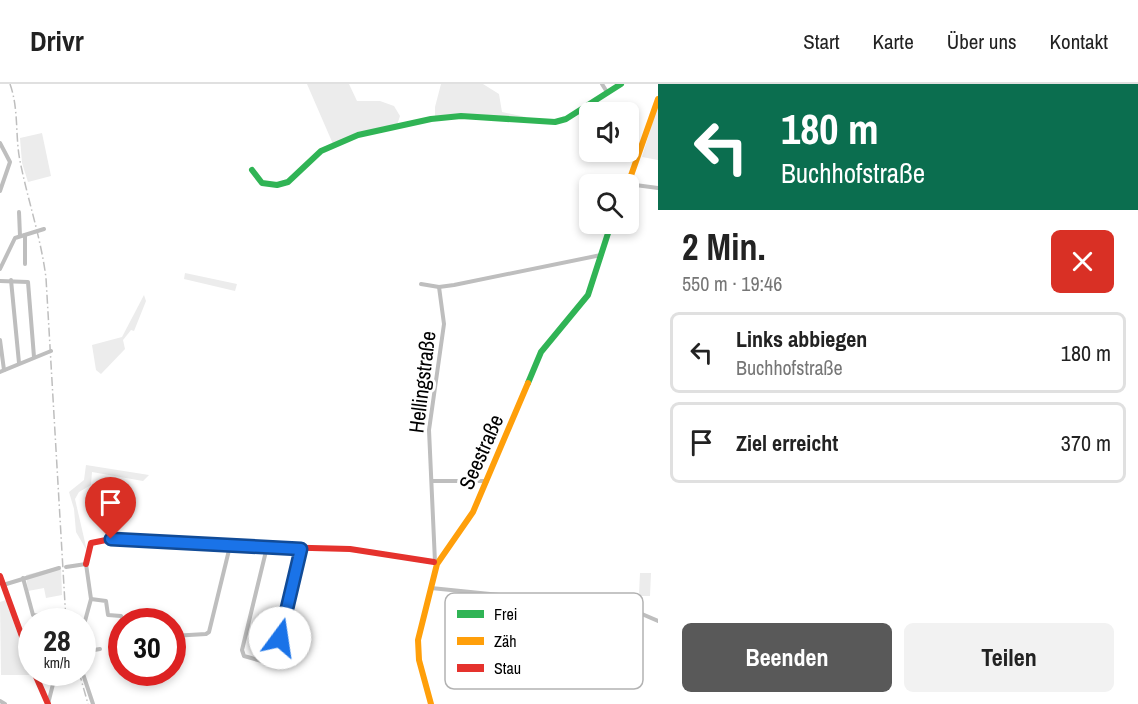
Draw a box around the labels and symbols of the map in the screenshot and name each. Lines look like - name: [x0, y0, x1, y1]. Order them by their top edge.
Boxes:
- street label: Hellingstraße: [401, 329, 443, 435]
- street label: Seestraße: [452, 410, 510, 494]
- pin: [85, 477, 136, 539]
- legend: [445, 593, 643, 689]
- text: Frei: [494, 603, 517, 625]
- position arrow: [248, 606, 312, 670]
- speed limit sign: 30: [108, 608, 186, 686]
- text: Zäh: [494, 630, 517, 652]
- text: Stau: [494, 657, 521, 679]

